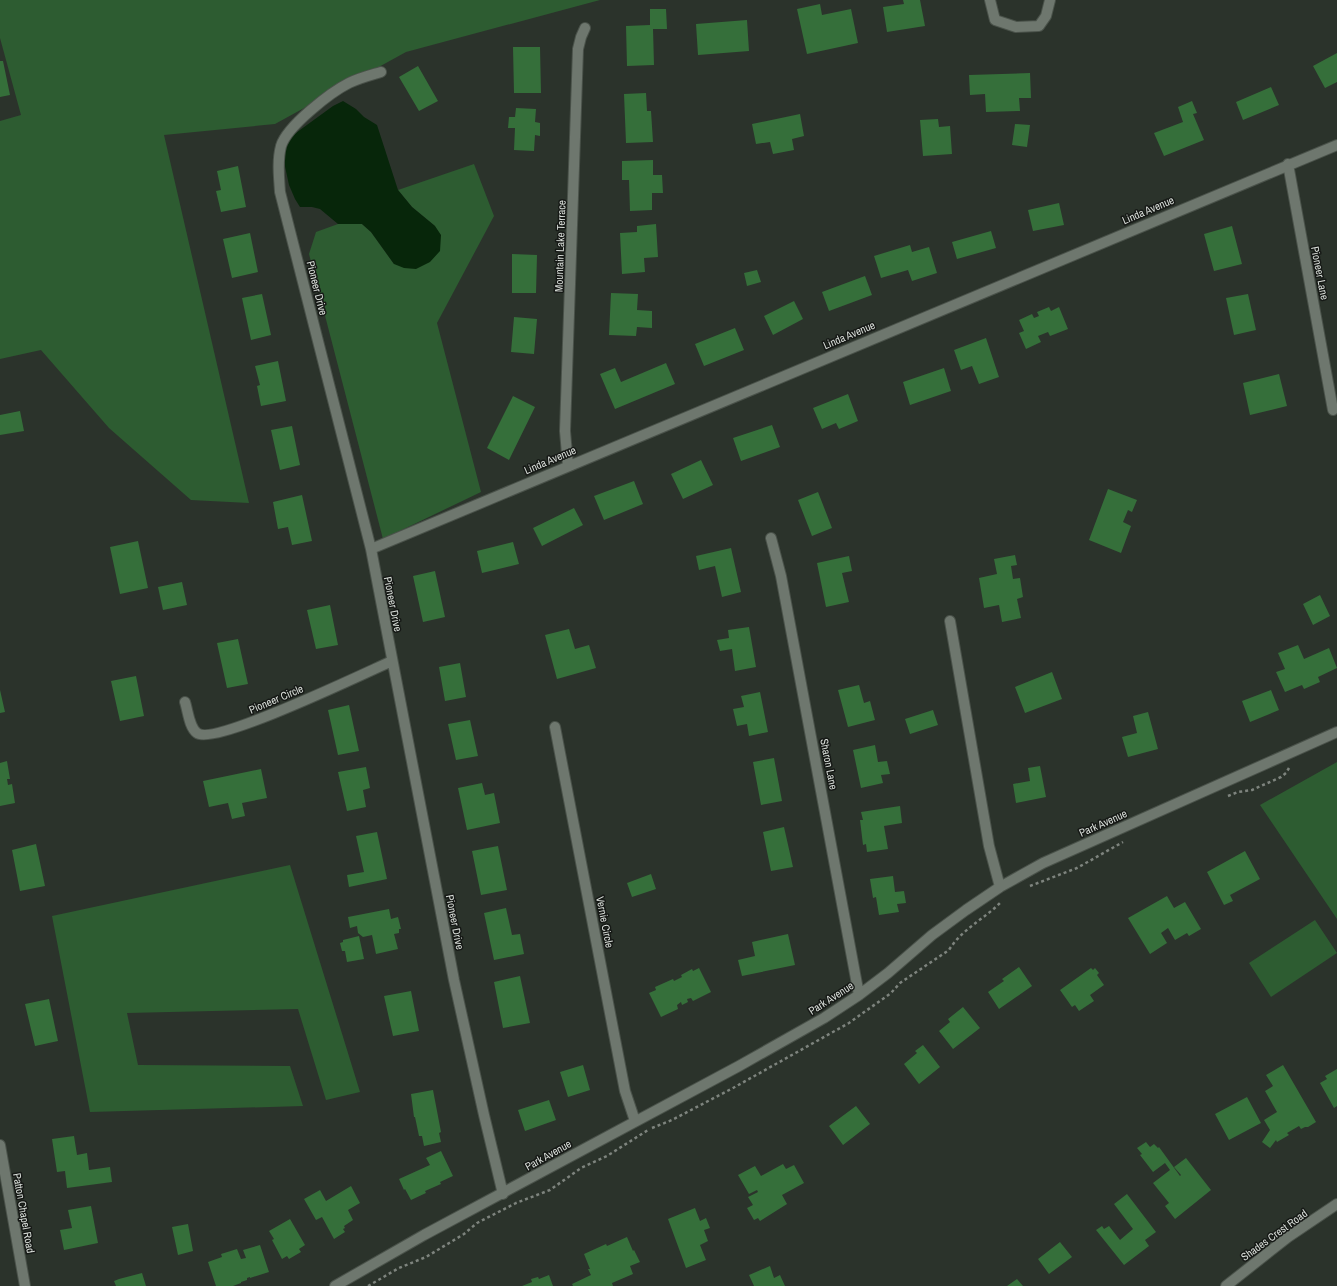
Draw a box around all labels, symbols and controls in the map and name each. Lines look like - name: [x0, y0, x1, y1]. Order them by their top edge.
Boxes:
- street label: Linda Avenue: [1120, 193, 1176, 227]
- street label: Mountain Lake Terrace: [551, 200, 569, 292]
- street label: Pioneer Lane: [1308, 245, 1332, 301]
- street label: Pioneer Drive: [303, 259, 331, 317]
- street label: Linda Avenue: [821, 318, 877, 352]
- street label: Linda Avenue: [522, 443, 578, 477]
- street label: Pioneer Drive: [381, 575, 405, 633]
- street label: Pioneer Circle: [247, 681, 305, 717]
- street label: Sharon Lane: [817, 737, 841, 791]
- street label: Park Avenue: [1077, 806, 1129, 840]
- street label: Pioneer Drive: [443, 893, 467, 951]
- street label: Vernie Circle: [593, 895, 617, 949]
- street label: Park Avenue: [806, 978, 856, 1018]
- street label: Park Avenue: [522, 1137, 574, 1173]
- street label: Patton Chapel Road: [10, 1172, 38, 1254]
- street label: Shades Crest Road: [1238, 1206, 1310, 1264]

